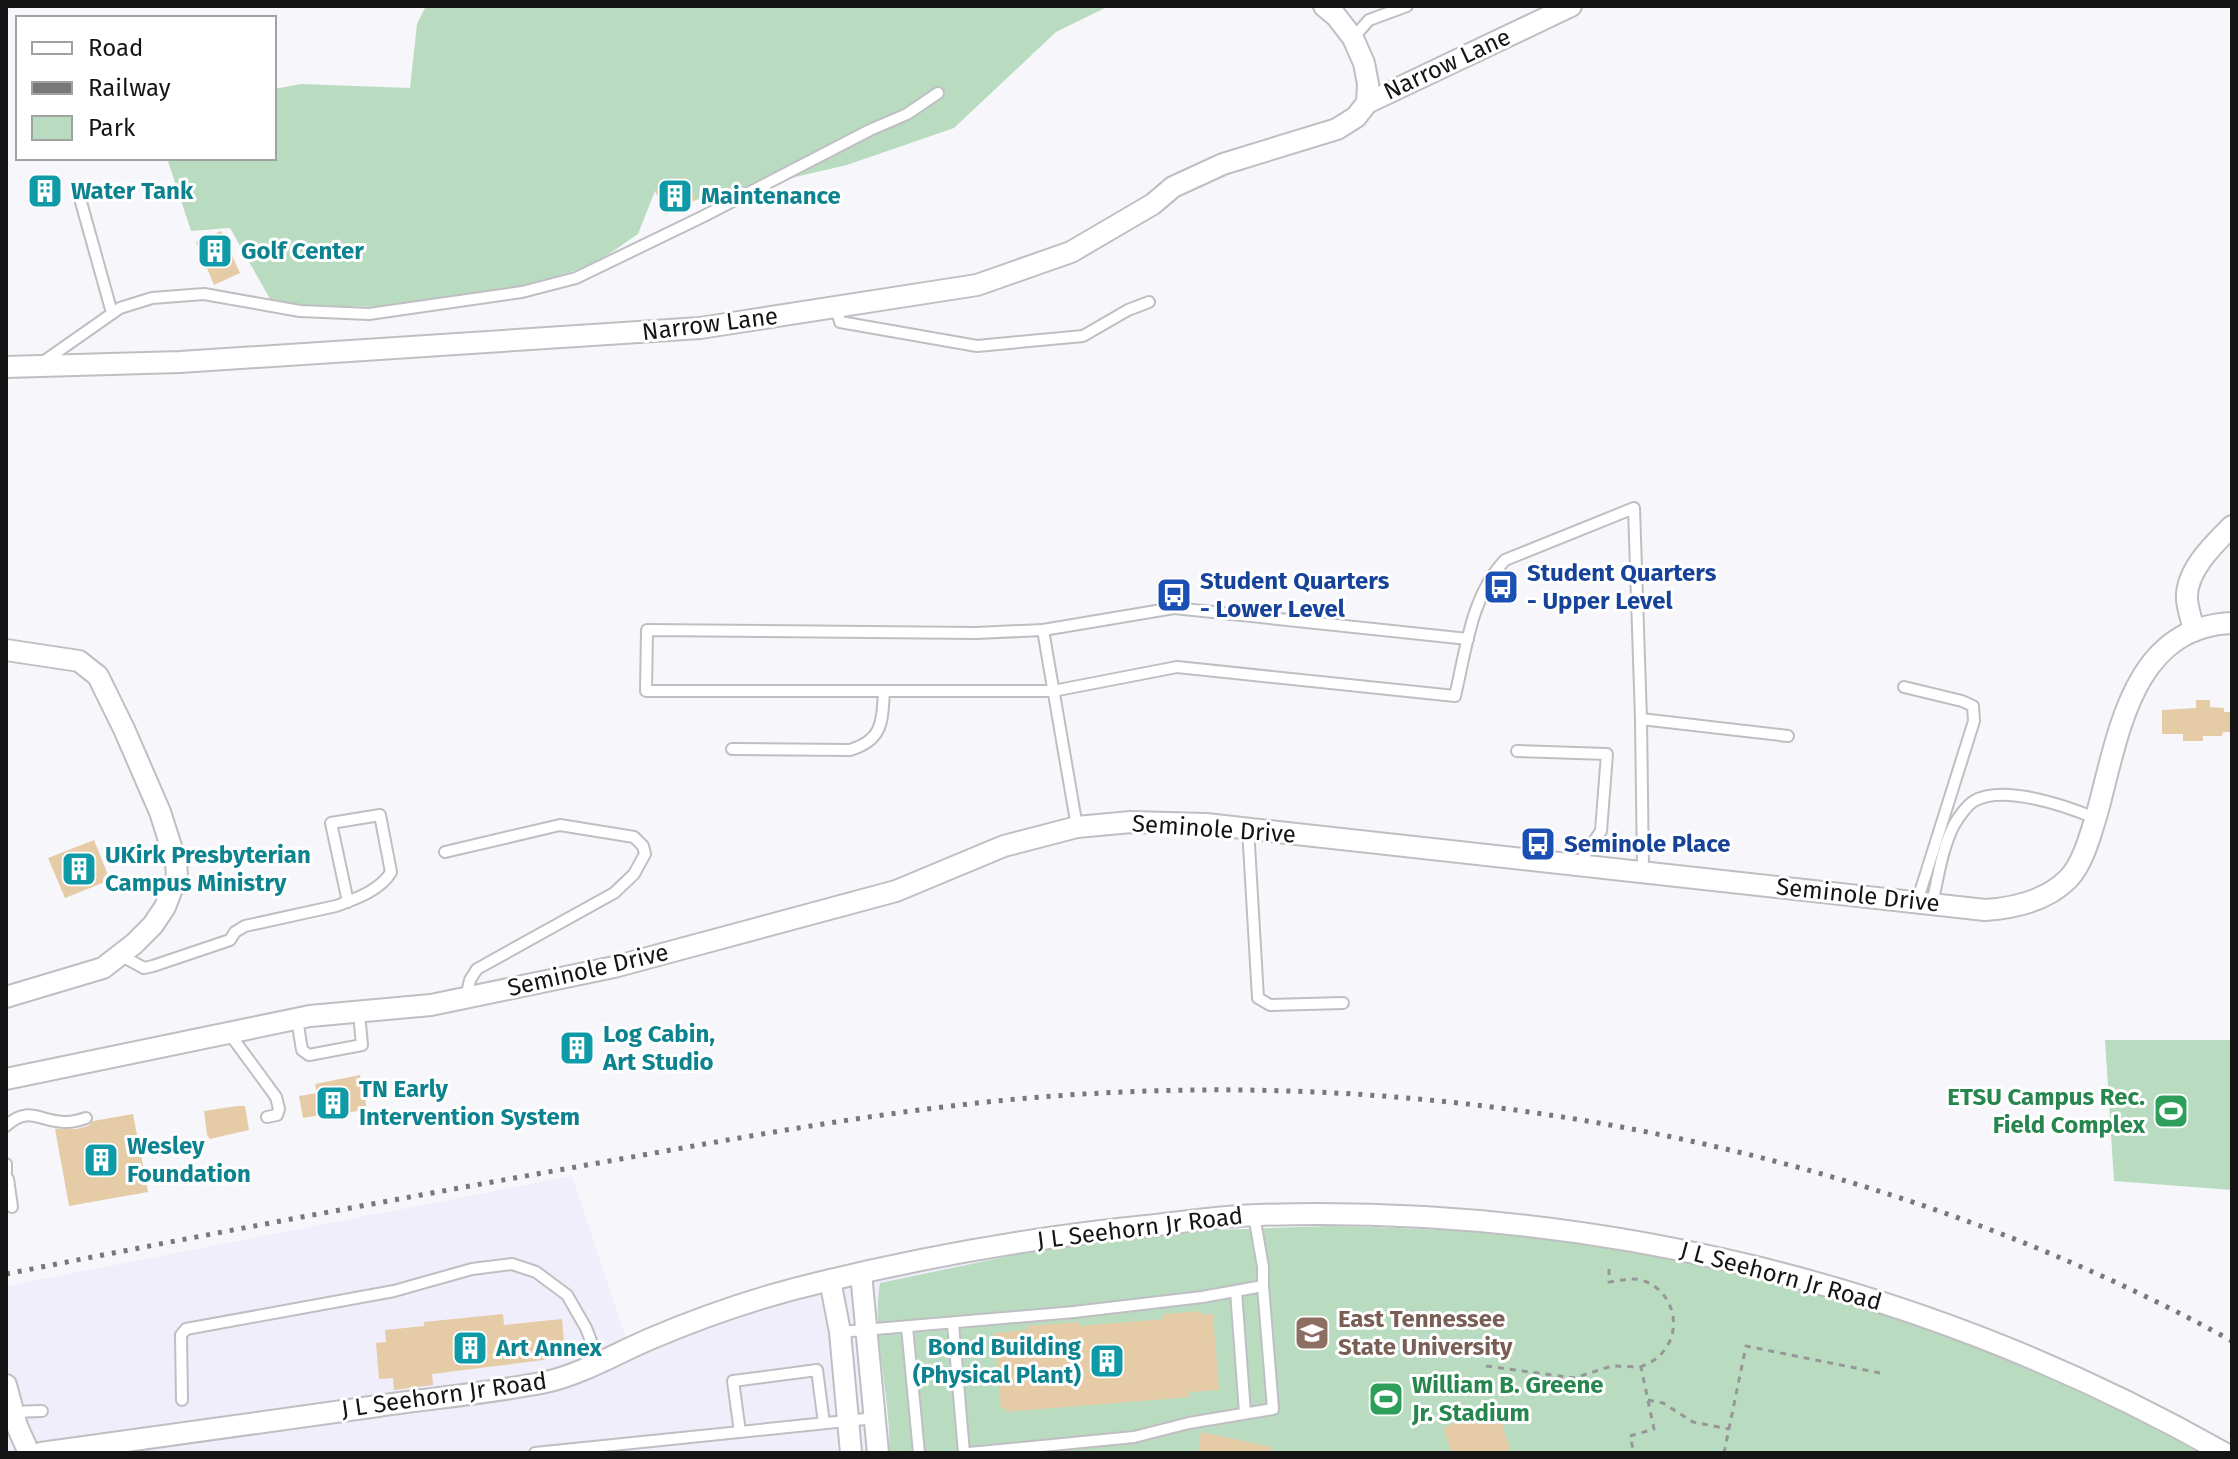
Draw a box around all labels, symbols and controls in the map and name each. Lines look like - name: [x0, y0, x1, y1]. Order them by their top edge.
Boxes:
- legend: [16, 16, 276, 160]
- street label: Narrow Lane: [1379, 22, 1515, 106]
- text: Road: [88, 34, 143, 62]
- text: Railway: [88, 74, 171, 102]
- text: Park: [88, 114, 136, 142]
- building icon: Water Tank: [26, 172, 64, 210]
- place label: Water Tank: [71, 177, 194, 205]
- building icon: Maintenance: [656, 177, 694, 215]
- place label: Maintenance: [701, 182, 841, 210]
- building icon: Golf Center: [196, 232, 234, 270]
- place label: Golf Center: [241, 237, 364, 265]
- street label: Narrow Lane: [640, 302, 780, 346]
- place label: Student Quarters - Upper Level: [1527, 559, 1717, 615]
- place label: Student Quarters - Lower Level: [1200, 567, 1390, 623]
- bus stop icon: Student Quarters - Upper Level: [1482, 568, 1520, 606]
- bus stop icon: Student Quarters - Lower Level: [1155, 576, 1193, 614]
- street label: Seminole Drive: [1131, 809, 1297, 849]
- bus stop icon: Seminole Place: [1519, 825, 1557, 863]
- place label: Seminole Place: [1564, 830, 1730, 858]
- place label: UKirk Presbyterian Campus Ministry: [105, 841, 311, 897]
- building icon: UKirk Presbyterian Campus Ministry: [60, 850, 98, 888]
- street label: Seminole Drive: [1775, 872, 1941, 918]
- street label: Seminole Drive: [505, 938, 671, 1002]
- place label: Log Cabin, Art Studio: [602, 1020, 715, 1076]
- building icon: Log Cabin, Art Studio: [558, 1029, 596, 1067]
- place label: TN Early Intervention System: [359, 1075, 580, 1131]
- place label: ETSU Campus Rec. Field Complex: [1947, 1083, 2146, 1139]
- building icon: TN Early Intervention System: [314, 1084, 352, 1122]
- sports icon: ETSU Campus Rec. Field Complex: [2152, 1092, 2190, 1130]
- place label: Wesley Foundation: [127, 1132, 251, 1188]
- building icon: Wesley Foundation: [82, 1141, 120, 1179]
- street label: J L Seehorn Jr Road: [1035, 1201, 1245, 1255]
- street label: J L Seehorn Jr Road: [1677, 1236, 1885, 1316]
- place label: East Tennessee State University: [1338, 1305, 1513, 1361]
- school or university icon: East Tennessee State University: [1293, 1314, 1331, 1352]
- building icon: Art Annex: [451, 1329, 489, 1367]
- place label: Bond Building (Physical Plant): [913, 1333, 1082, 1389]
- place label: Art Annex: [495, 1334, 603, 1362]
- building icon: Bond Building (Physical Plant): [1088, 1342, 1126, 1380]
- street label: J L Seehorn Jr Road: [339, 1367, 549, 1423]
- place label: William B. Greene Jr. Stadium: [1411, 1371, 1603, 1427]
- sports icon: William B. Greene Jr. Stadium: [1367, 1380, 1405, 1418]

